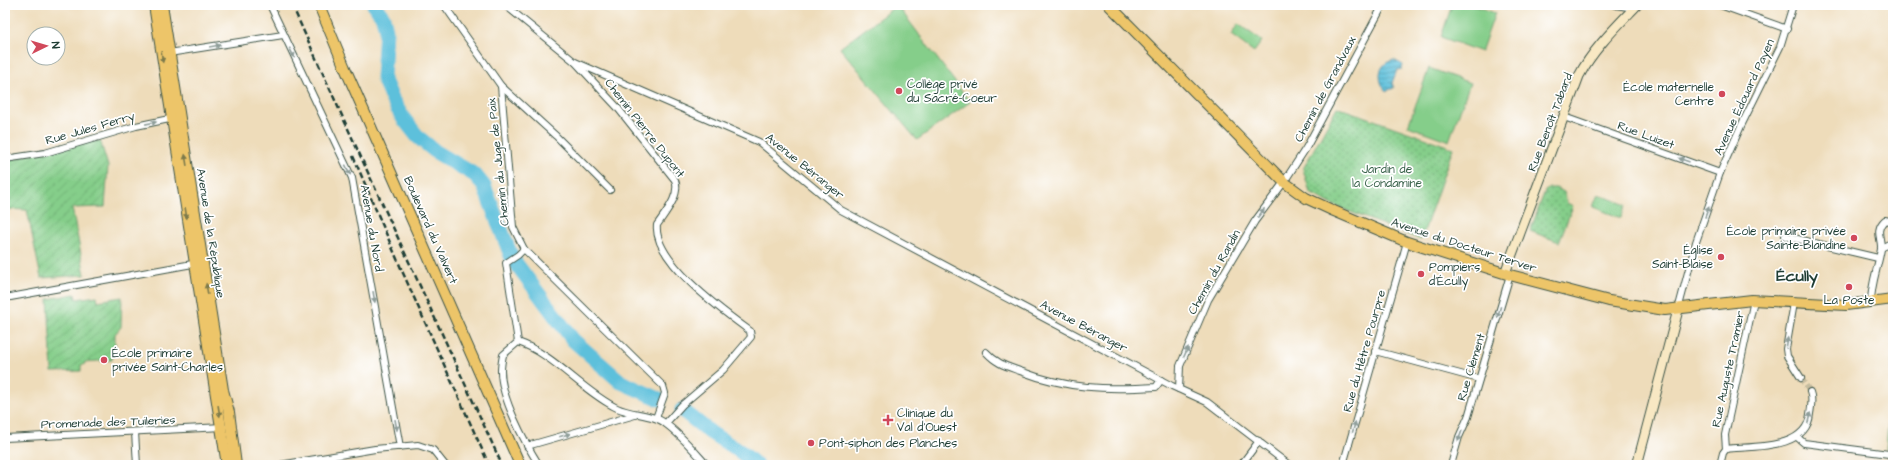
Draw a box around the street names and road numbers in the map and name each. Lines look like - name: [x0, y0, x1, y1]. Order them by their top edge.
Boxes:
- street label: Chemin de Grandvaux: [1290, 33, 1361, 145]
- street label: Avenue Édouard Payen: [1710, 36, 1780, 159]
- street label: Rue Benoît Tabard: [1524, 70, 1577, 174]
- street label: Chemin Pierre Dupont: [600, 75, 689, 182]
- street label: Chemin du Juge de Paix: [483, 97, 515, 227]
- street label: Rue Jules Ferry: [43, 107, 137, 150]
- street label: Rue Luizet: [1615, 117, 1677, 154]
- street label: Avenue Béranger: [761, 129, 848, 204]
- street label: Avenue de la République: [192, 167, 229, 300]
- street label: Boulevard du Valvert: [399, 174, 462, 287]
- street label: Avenue du Nord: [356, 183, 388, 273]
- street label: Avenue du Docteur Terver: [1389, 214, 1539, 277]
- street label: Chemin du Randin: [1184, 227, 1245, 318]
- street label: Rue du Hêtre Pourpre: [1339, 288, 1390, 414]
- street label: Avenue Béranger: [1037, 296, 1131, 358]
- street label: Rue Auguste Tramier: [1708, 309, 1750, 429]
- street label: Rue Clément: [1453, 331, 1490, 403]
- street label: Promenade des Tuileries: [40, 412, 176, 433]

